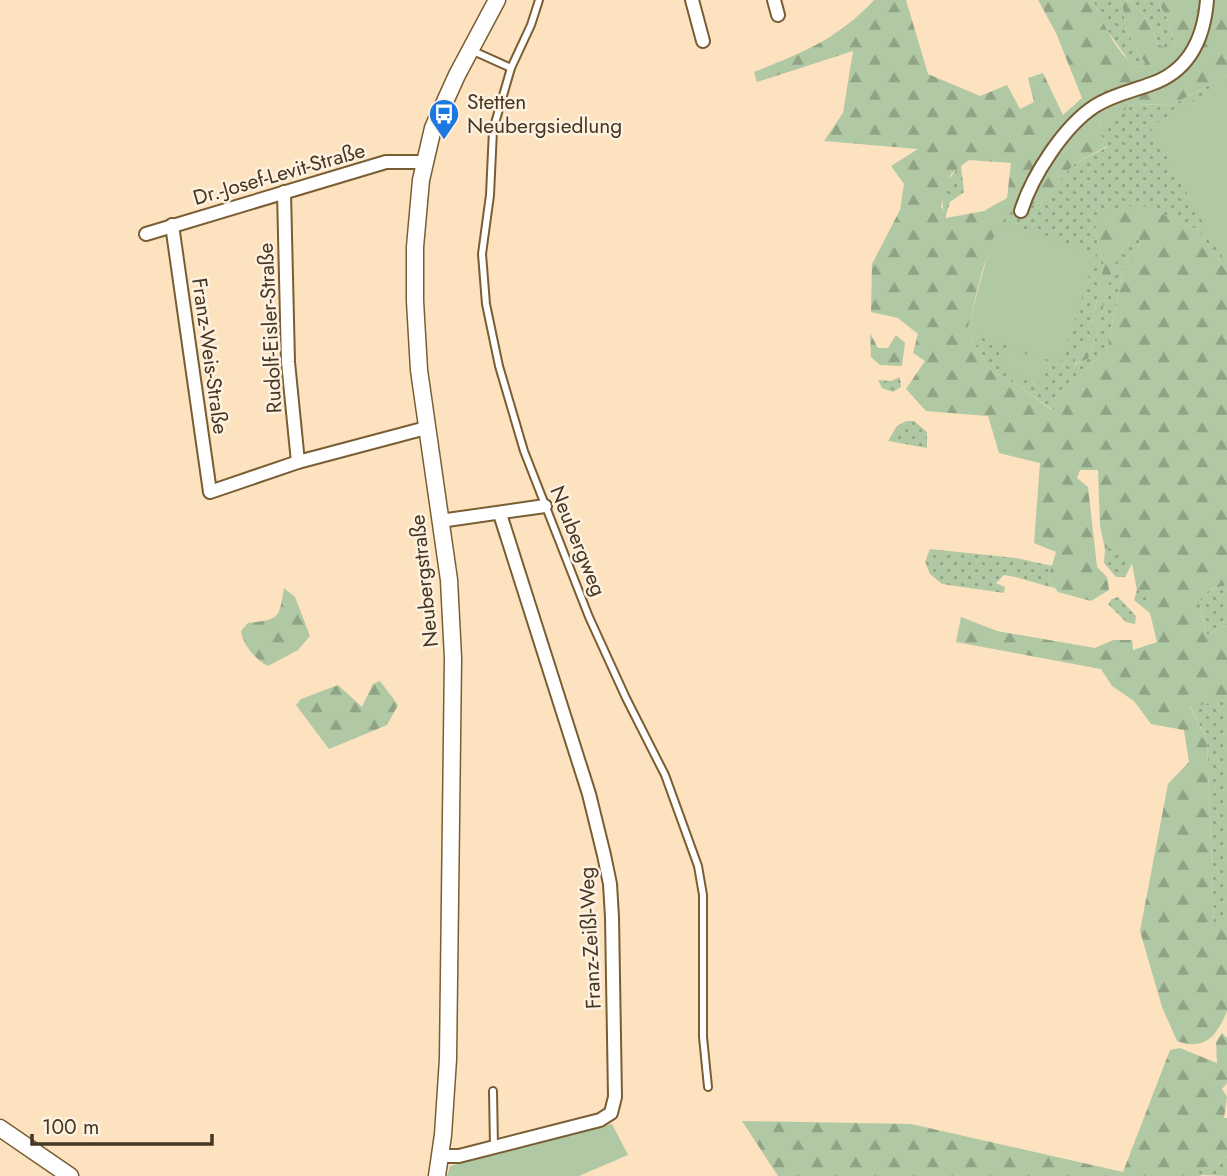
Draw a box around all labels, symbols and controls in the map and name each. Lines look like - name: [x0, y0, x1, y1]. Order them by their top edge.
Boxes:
- place label: Stetten Neubergsiedlung: [467, 87, 622, 141]
- bus stop icon: Stetten Neubergsiedlung: [427, 97, 461, 141]
- street label: Dr.-Josef-Levit-Straße: [189, 135, 369, 213]
- street label: Rudolf-Eisler-Straße: [251, 242, 289, 414]
- street label: Franz-Weis-Straße: [184, 276, 236, 436]
- street label: Neubergweg: [542, 481, 614, 601]
- street label: Neubergstraße: [402, 513, 446, 649]
- street label: Franz-Zeißl-Weg: [571, 866, 609, 1010]
- scale bar: [32, 1102, 212, 1146]
- text: 100 m: [42, 1112, 99, 1142]

